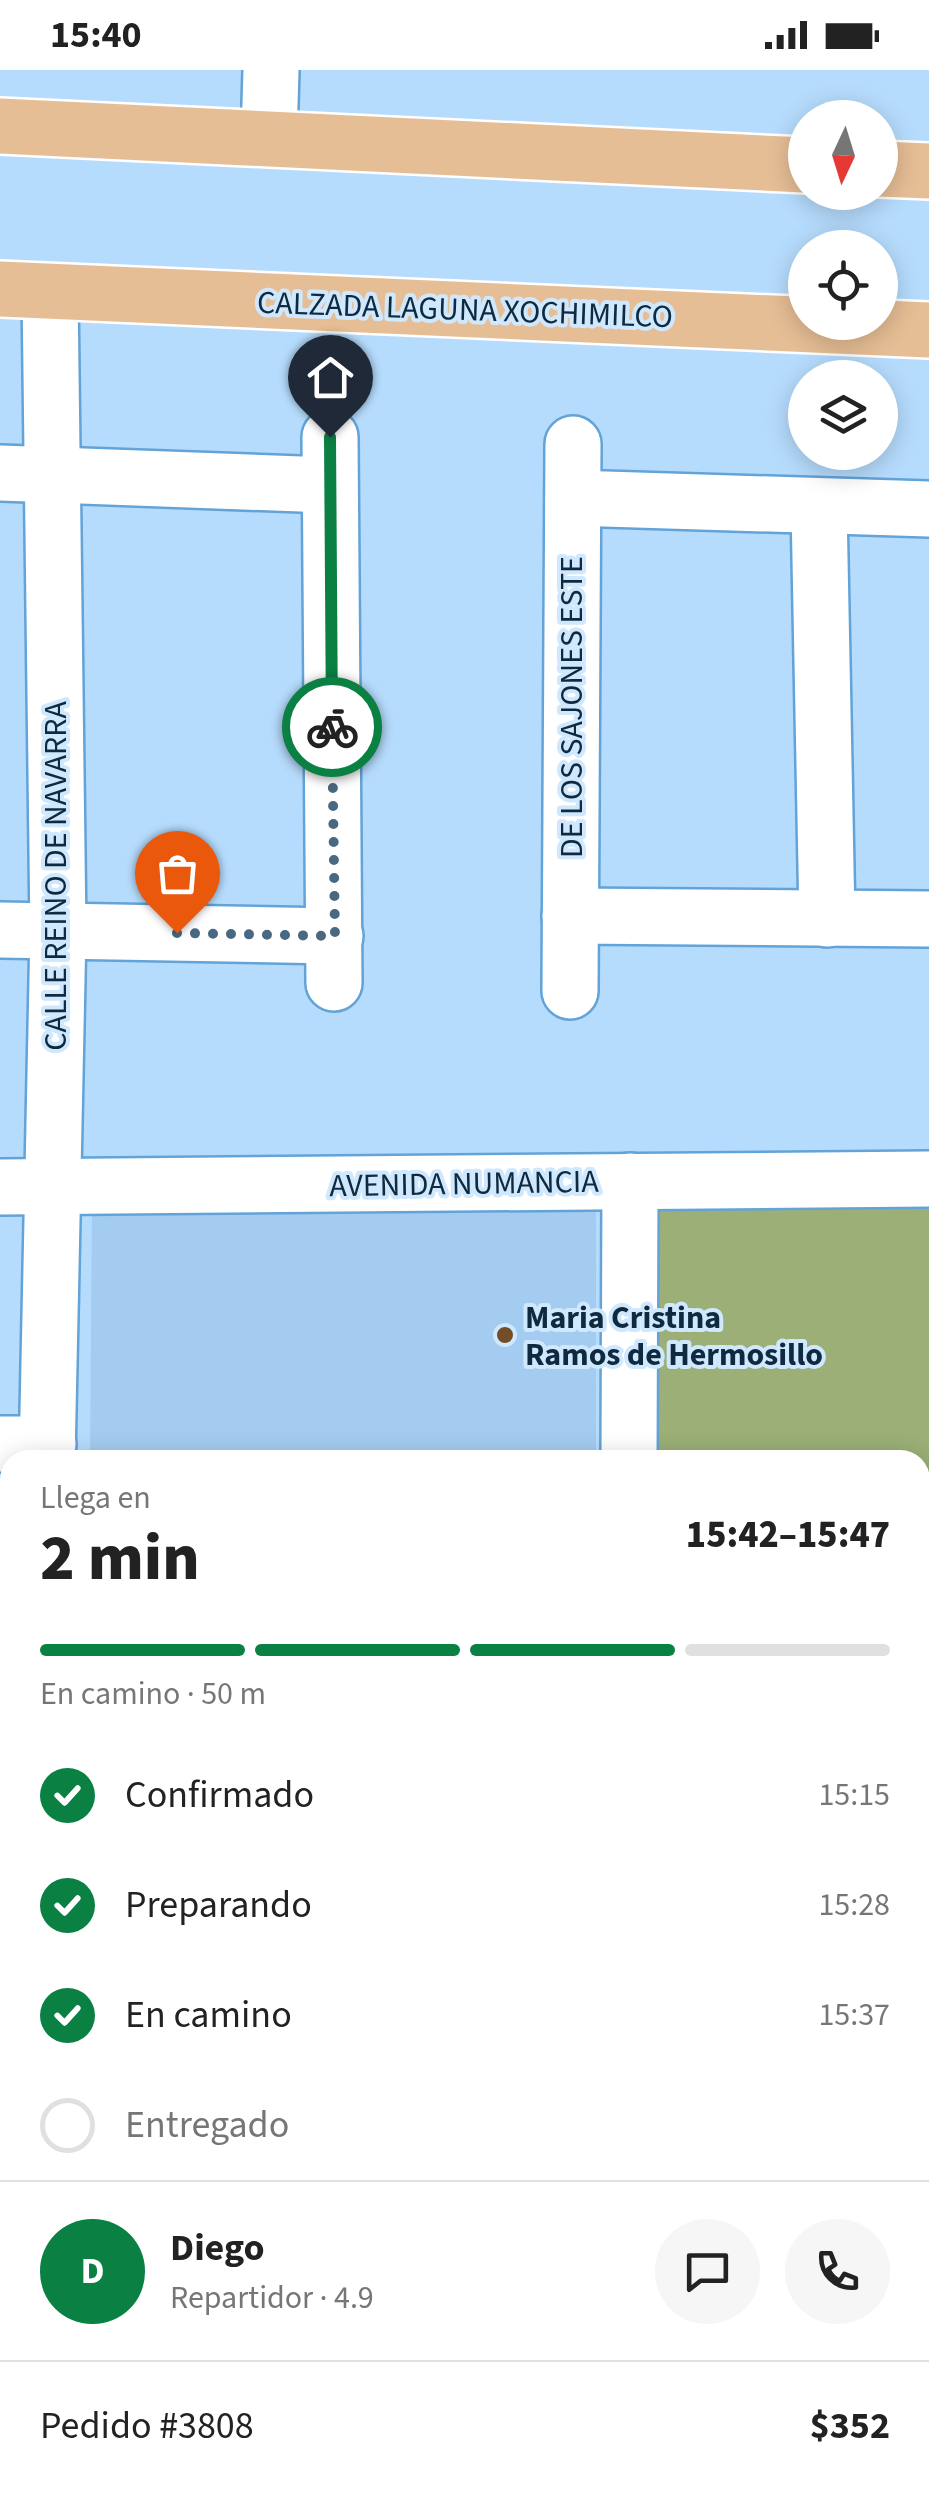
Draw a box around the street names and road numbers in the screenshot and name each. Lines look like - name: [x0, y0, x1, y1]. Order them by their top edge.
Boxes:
- street label: CALZADA LAGUNA XOCHIMILCO: [256, 280, 674, 340]
- street label: DE LOS SAJONES ESTE: [549, 556, 595, 858]
- street label: CALLE REINO DE NAVARRA: [33, 701, 79, 1051]
- street label: AVENIDA NUMANCIA: [329, 1159, 600, 1209]

